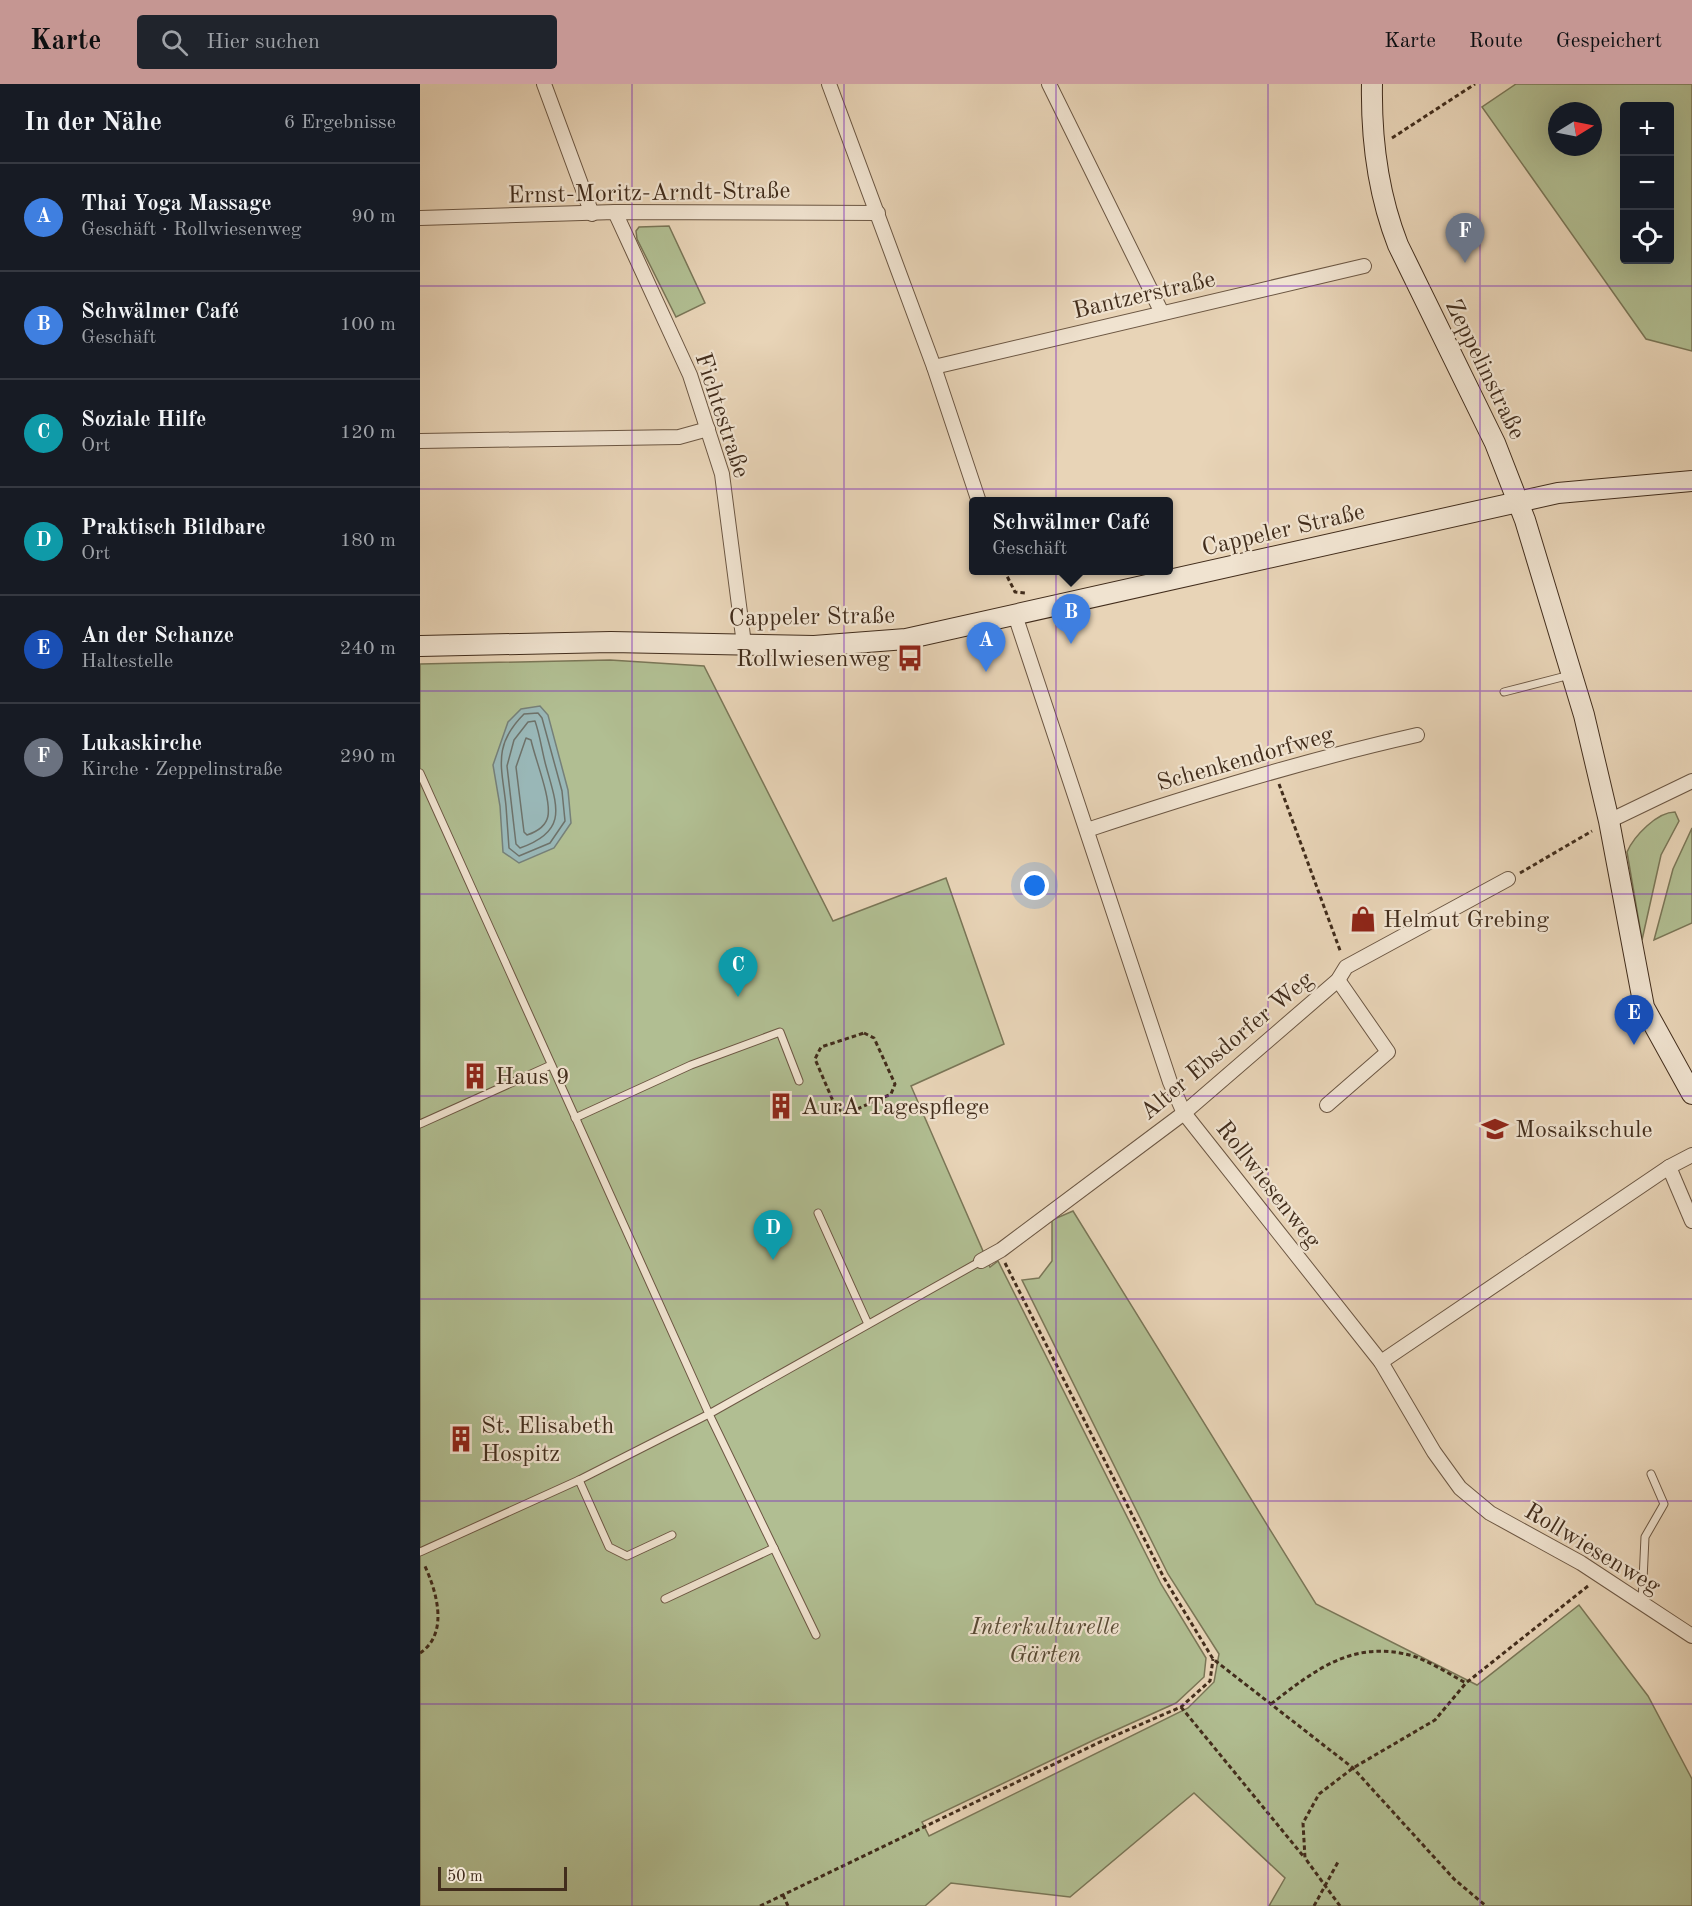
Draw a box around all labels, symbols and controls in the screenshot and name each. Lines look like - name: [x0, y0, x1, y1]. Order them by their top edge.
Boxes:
- search box: [137, 15, 557, 69]
- icon: search: [158, 26, 191, 59]
- text: Karte: [30, 28, 101, 56]
- text: Hier suchen: [206, 31, 320, 53]
- text: Karte: [1384, 31, 1436, 52]
- text: Route: [1469, 31, 1523, 52]
- text: Gespeichert: [1556, 31, 1662, 52]
- north arrow: [1548, 102, 1602, 156]
- map controls: [1620, 102, 1674, 264]
- button: +: [1620, 102, 1674, 156]
- text: In der Nähe: [24, 110, 162, 136]
- text: 6 Ergebnisse: [284, 113, 396, 133]
- button: −: [1620, 156, 1674, 210]
- street label: Ernst-Moritz-Arndt-Straße: [507, 180, 791, 208]
- text: Thai Yoga Massage: [81, 193, 272, 215]
- text: A: [36, 207, 51, 227]
- text: 90 m: [351, 207, 396, 227]
- button: locate: [1620, 210, 1674, 264]
- pin: F: [1446, 214, 1484, 263]
- text: Geschäft · Rollwiesenweg: [81, 220, 302, 240]
- street label: Bantzerstraße: [1071, 268, 1218, 324]
- street label: Zeppelinstraße: [1440, 296, 1528, 444]
- text: Schwälmer Café: [81, 301, 239, 323]
- text: B: [36, 315, 51, 335]
- text: 100 m: [340, 315, 396, 335]
- text: Geschäft: [81, 328, 156, 348]
- street label: Fichtestraße: [690, 350, 753, 481]
- text: Soziale Hilfe: [81, 409, 206, 431]
- text: C: [37, 423, 50, 443]
- text: 120 m: [340, 423, 396, 443]
- text: Ort: [81, 436, 110, 456]
- popup: [969, 497, 1173, 575]
- street label: Cappeler Straße: [1200, 501, 1367, 561]
- text: Schwälmer Café: [992, 512, 1150, 534]
- text: Praktisch Bildbare: [81, 517, 266, 539]
- text: D: [36, 531, 51, 551]
- text: 180 m: [340, 531, 396, 551]
- text: Geschäft: [992, 539, 1067, 559]
- text: Ort: [81, 544, 110, 564]
- pin: B: [1052, 594, 1090, 644]
- street label: Cappeler Straße: [729, 605, 896, 631]
- pin: A: [966, 622, 1006, 672]
- text: An der Schanze: [81, 625, 234, 647]
- text: E: [37, 639, 50, 659]
- text: 240 m: [340, 639, 396, 659]
- bus stop icon: Rollwiesenweg: [895, 643, 925, 673]
- place label: Rollwiesenweg: [736, 648, 890, 672]
- text: Haltestelle: [81, 652, 173, 672]
- street label: Schenkendorfweg: [1155, 723, 1337, 797]
- text: Lukaskirche: [81, 733, 202, 755]
- text: F: [37, 747, 50, 767]
- text: 290 m: [340, 747, 396, 767]
- text: Kirche · Zeppelinstraße: [81, 760, 283, 780]
- your location: [1020, 871, 1049, 900]
- shop icon: Helmut Grebing: [1348, 904, 1378, 934]
- place label: Helmut Grebing: [1383, 909, 1549, 933]
- pin: C: [718, 948, 758, 997]
- street label: Alter Ebsdorfer Weg: [1136, 968, 1318, 1126]
- pin: E: [1614, 996, 1654, 1045]
- building icon: Haus 9: [460, 1061, 490, 1091]
- place label: Haus 9: [495, 1066, 570, 1090]
- building icon: AurA Tagespflege: [766, 1091, 796, 1121]
- place label: AurA Tagespflege: [801, 1096, 989, 1120]
- school or university icon: Mosaikschule: [1480, 1114, 1510, 1144]
- street label: Rollwiesenweg: [1211, 1117, 1324, 1253]
- place label: Mosaikschule: [1515, 1119, 1653, 1143]
- pin: D: [754, 1210, 792, 1260]
- place label: St. Elisabeth Hospitz: [481, 1415, 614, 1467]
- building icon: St. Elisabeth Hospitz: [446, 1424, 476, 1454]
- street label: Rollwiesenweg: [1520, 1500, 1664, 1600]
- park label: Interkulturelle Gärten: [970, 1616, 1120, 1668]
- scale bar: [438, 1864, 567, 1892]
- text: 50 m: [447, 1869, 483, 1885]

